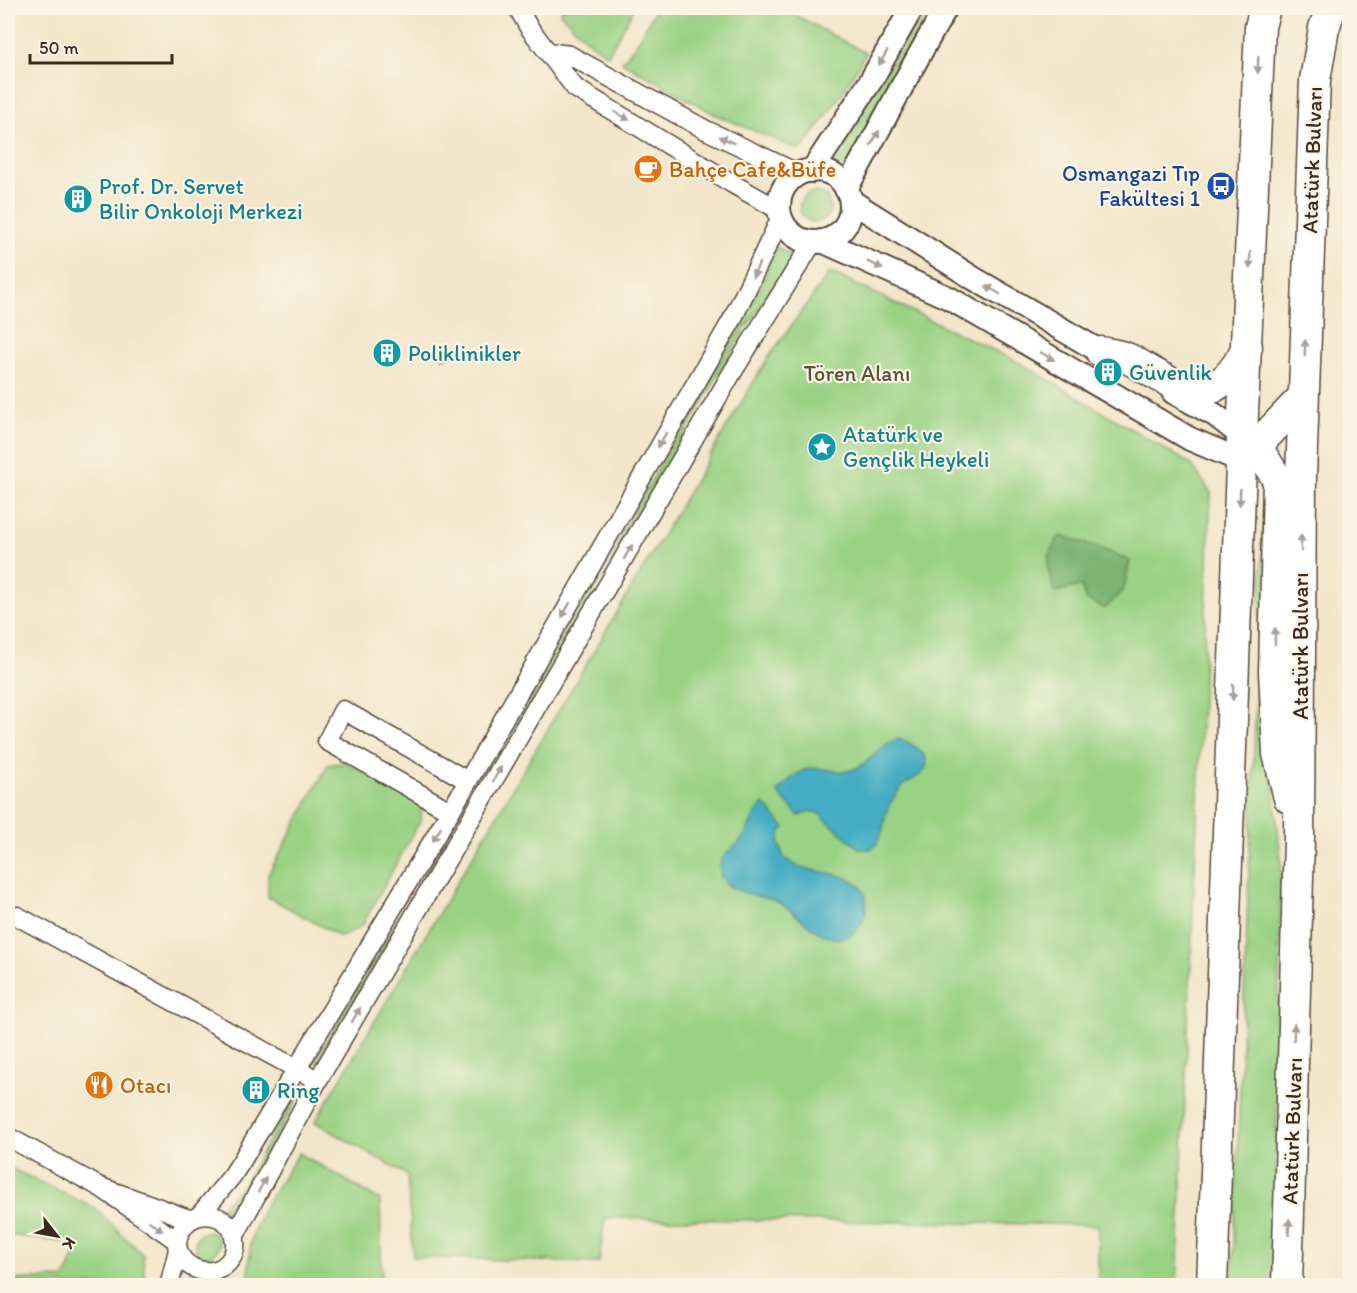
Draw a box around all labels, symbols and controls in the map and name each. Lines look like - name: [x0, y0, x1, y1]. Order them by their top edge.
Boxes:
- scale bar: [30, 27, 172, 65]
- text: 50 m: [39, 37, 79, 59]
- one-way arrow: [878, 50, 888, 67]
- one-way arrow: [1254, 56, 1263, 75]
- street label: Atatürk Bulvarı: [1296, 86, 1328, 234]
- one-way arrow: [614, 111, 631, 121]
- one-way arrow: [870, 129, 880, 146]
- one-way arrow: [719, 135, 736, 144]
- cafe icon: Bahçe Cafe&Büfe: [632, 153, 664, 185]
- place label: Bahçe Cafe&Büfe: [669, 156, 836, 183]
- place label: Osmangazi Tıp Fakültesi 1: [1062, 160, 1200, 212]
- bus stop icon: Osmangazi Tıp Fakültesi 1: [1205, 170, 1237, 202]
- place label: Prof. Dr. Servet Bilir Onkoloji Merkezi: [99, 173, 303, 225]
- building icon: Prof. Dr. Servet Bilir Onkoloji Merkezi: [62, 183, 94, 215]
- one-way arrow: [1246, 250, 1255, 269]
- one-way arrow: [751, 261, 760, 278]
- one-way arrow: [866, 261, 884, 270]
- one-way arrow: [984, 285, 1001, 295]
- building icon: Poliklinikler: [371, 337, 403, 369]
- one-way arrow: [1300, 339, 1310, 358]
- place label: Poliklinikler: [408, 340, 521, 367]
- one-way arrow: [1039, 351, 1055, 362]
- building icon: Güvenlik: [1092, 356, 1124, 388]
- place label: Güvenlik: [1129, 359, 1213, 386]
- park label: Tören Alanı: [804, 360, 910, 387]
- place label: Atatürk ve Gençlik Heykeli: [843, 421, 989, 473]
- place icon: Atatürk ve Gençlik Heykeli: [806, 431, 838, 463]
- one-way arrow: [658, 432, 668, 449]
- one-way arrow: [1236, 487, 1245, 506]
- one-way arrow: [1296, 534, 1306, 553]
- one-way arrow: [623, 543, 633, 560]
- street label: Atatürk Bulvarı: [1287, 572, 1314, 720]
- one-way arrow: [561, 602, 571, 619]
- one-way arrow: [1270, 626, 1280, 645]
- one-way arrow: [1229, 682, 1238, 701]
- one-way arrow: [492, 766, 503, 782]
- one-way arrow: [432, 826, 443, 842]
- one-way arrow: [351, 1007, 362, 1023]
- one-way arrow: [1289, 1023, 1299, 1042]
- street label: Atatürk Bulvarı: [1276, 1057, 1308, 1205]
- restaurant icon: Otacı: [83, 1069, 115, 1101]
- place label: Otacı: [120, 1072, 171, 1099]
- building icon: Ring: [240, 1074, 272, 1106]
- place label: Ring: [277, 1077, 320, 1104]
- one-way arrow: [257, 1177, 267, 1194]
- north arrow: [27, 1206, 87, 1266]
- one-way arrow: [1284, 1218, 1294, 1237]
- one-way arrow: [147, 1220, 163, 1232]
- text: K: [58, 1234, 80, 1253]

